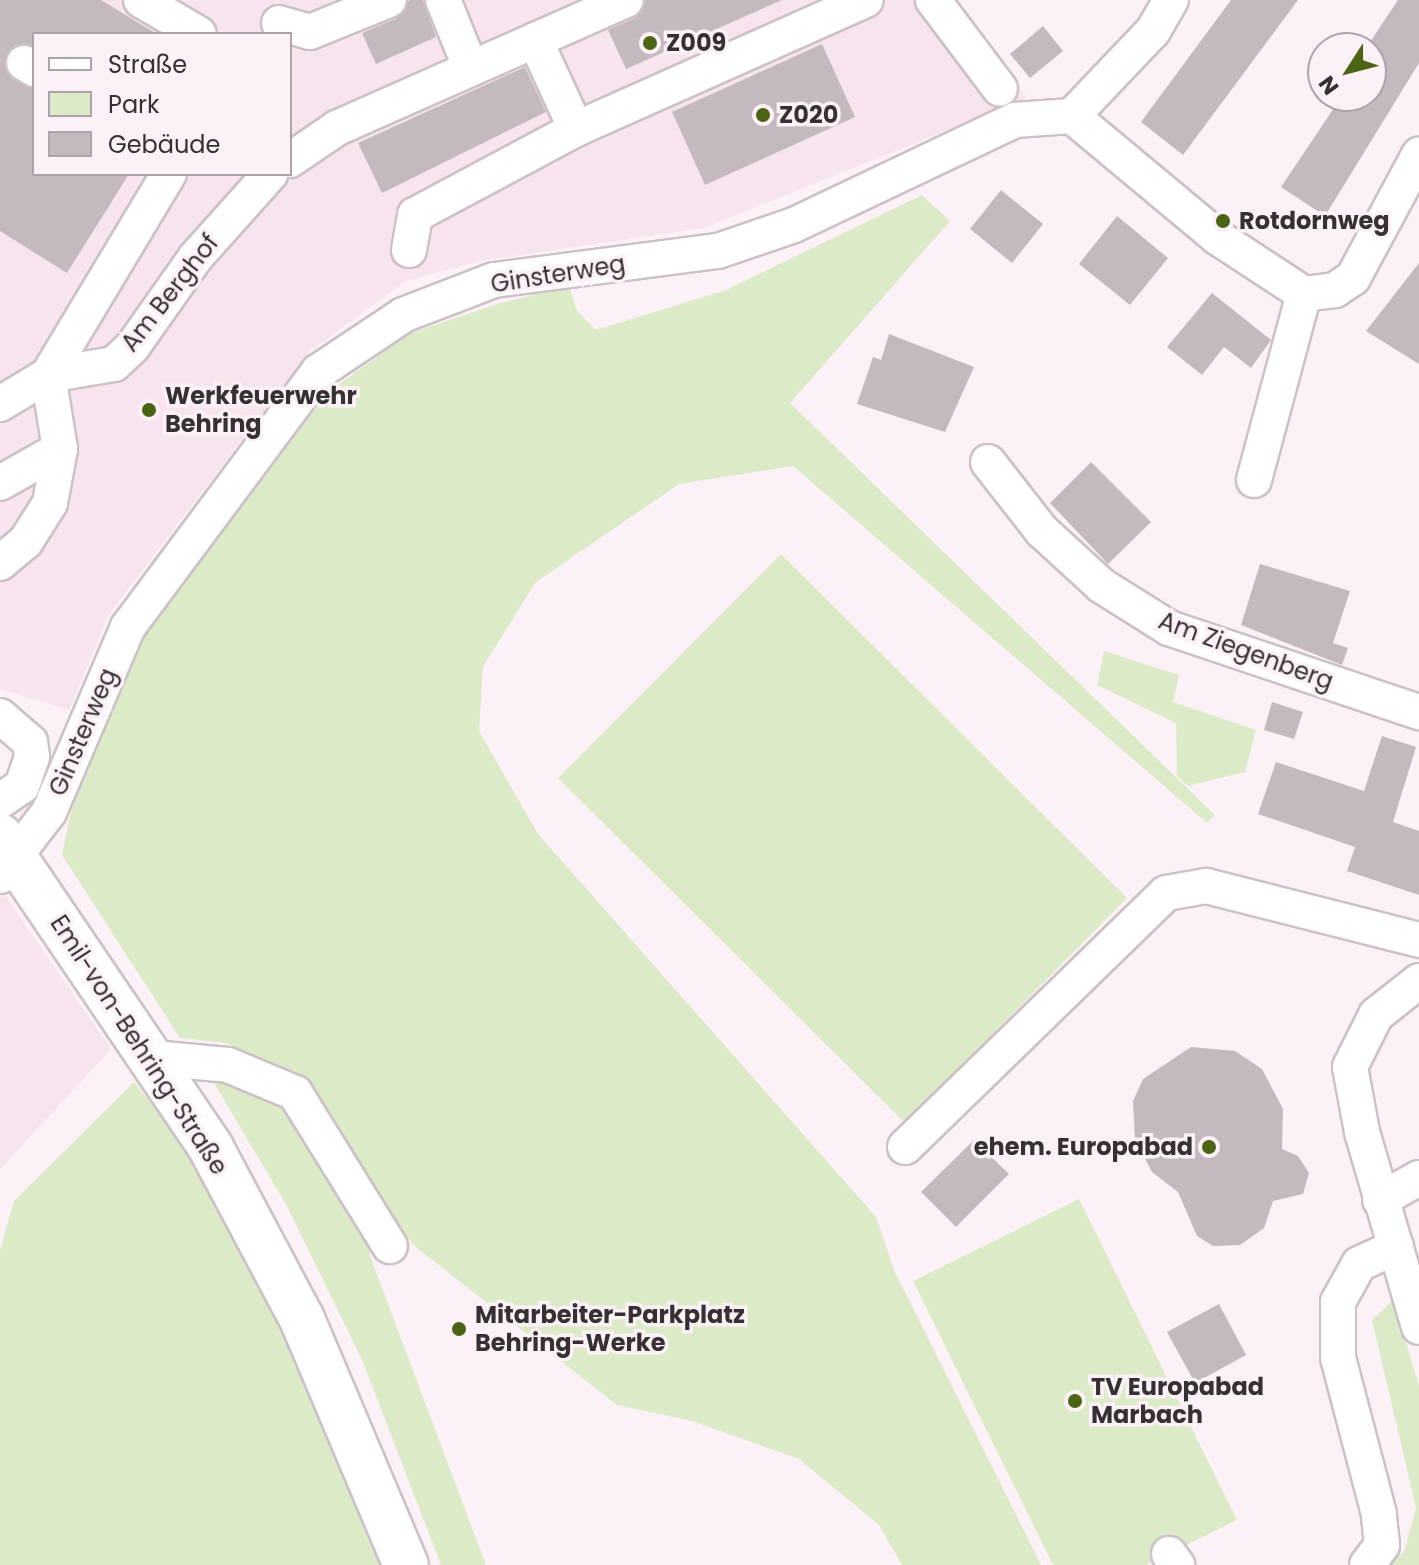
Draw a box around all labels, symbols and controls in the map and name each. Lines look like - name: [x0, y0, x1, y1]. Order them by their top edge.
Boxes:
- place label: Z009: [666, 29, 726, 57]
- legend: [32, 32, 292, 176]
- north arrow: [1307, 32, 1387, 112]
- marker: Z009: [641, 34, 659, 52]
- text: Straße: [108, 48, 187, 81]
- text: N: [1311, 69, 1346, 101]
- text: Park: [108, 88, 159, 121]
- place label: Z020: [779, 101, 838, 129]
- marker: Z020: [754, 106, 772, 124]
- text: Gebäude: [108, 128, 220, 161]
- place label: Rotdornweg: [1239, 207, 1390, 235]
- marker: Rotdornweg: [1214, 212, 1232, 230]
- street label: Am Berghof: [115, 229, 225, 357]
- street label: Ginsterweg: [489, 249, 627, 299]
- place label: Werkfeuerwehr Behring: [165, 382, 357, 438]
- marker: Werkfeuerwehr Behring: [140, 401, 158, 419]
- street label: Am Ziegenberg: [1155, 606, 1337, 696]
- street label: Ginsterweg: [43, 664, 123, 800]
- street label: Emil-von-Behring-Straße: [44, 910, 234, 1180]
- place label: ehem. Europabad: [974, 1133, 1193, 1161]
- marker: ehem. Europabad: [1200, 1138, 1218, 1156]
- place label: Mitarbeiter-Parkplatz Behring-Werke: [475, 1301, 745, 1357]
- marker: Mitarbeiter-Parkplatz Behring-Werke: [450, 1320, 468, 1338]
- place label: TV Europabad Marbach: [1091, 1373, 1264, 1429]
- marker: TV Europabad Marbach: [1066, 1392, 1084, 1410]

